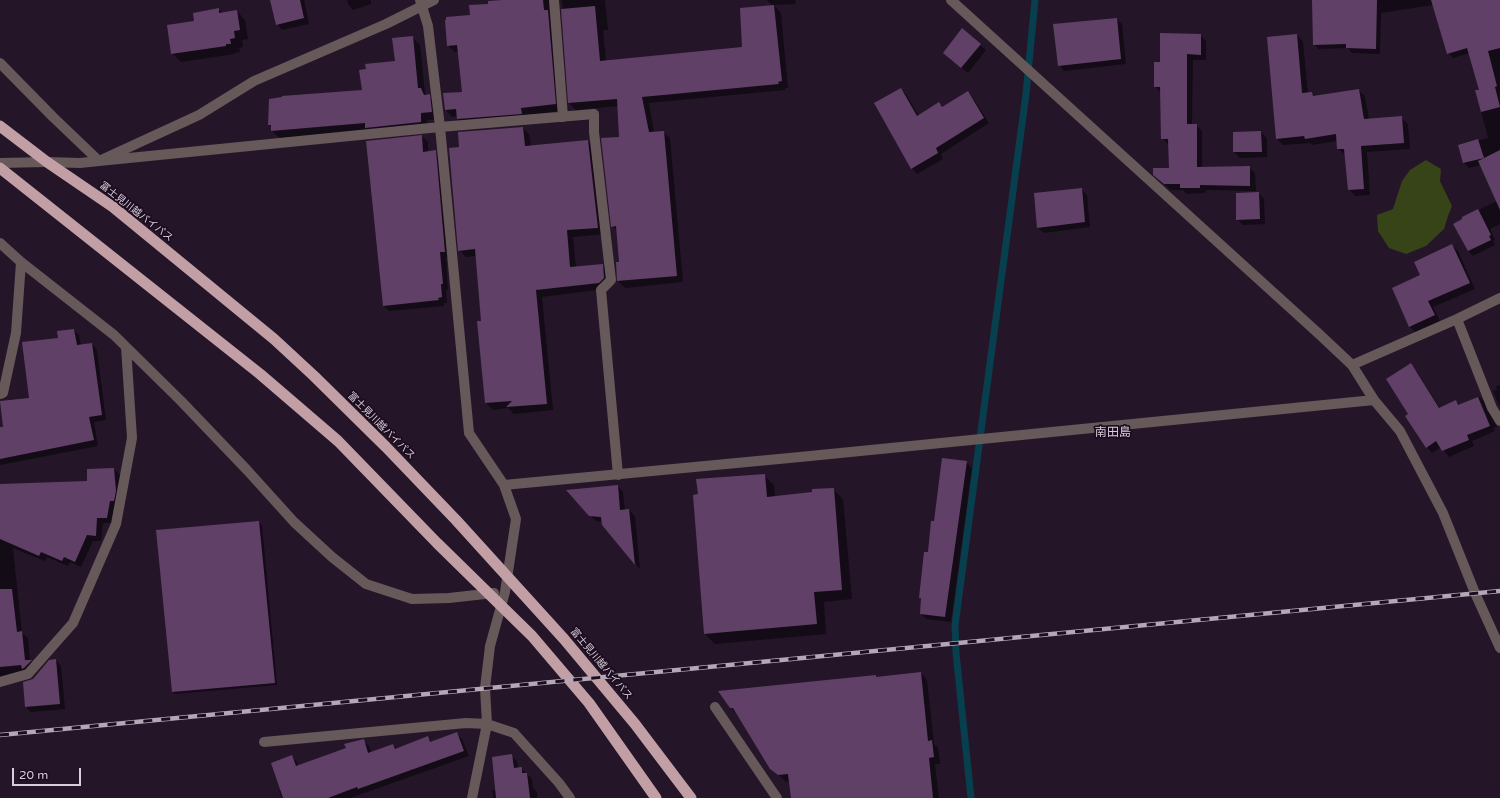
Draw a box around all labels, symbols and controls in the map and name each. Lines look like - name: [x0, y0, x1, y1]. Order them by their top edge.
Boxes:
- street label: 富士見川越バイパス: [97, 180, 175, 244]
- street label: 富士見川越バイパス: [345, 390, 417, 462]
- district label: 南田島: [1095, 426, 1131, 440]
- street label: 富士見川越バイパス: [567, 626, 635, 702]
- scale bar: [14, 760, 83, 786]
- text: 20 m: [19, 768, 48, 782]

